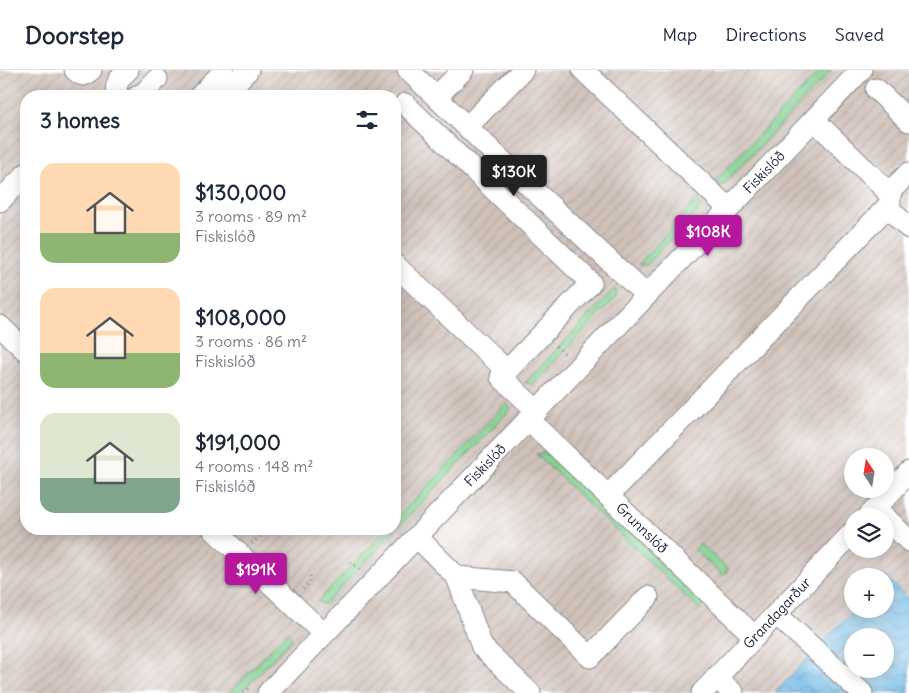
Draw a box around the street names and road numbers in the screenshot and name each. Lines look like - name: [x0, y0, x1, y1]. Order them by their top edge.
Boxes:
- street label: Fiskislóð: [739, 147, 789, 197]
- street label: Fiskislóð: [460, 440, 510, 490]
- street label: Grunnslóð: [612, 499, 672, 557]
- street label: Grandagarður: [739, 573, 815, 653]

